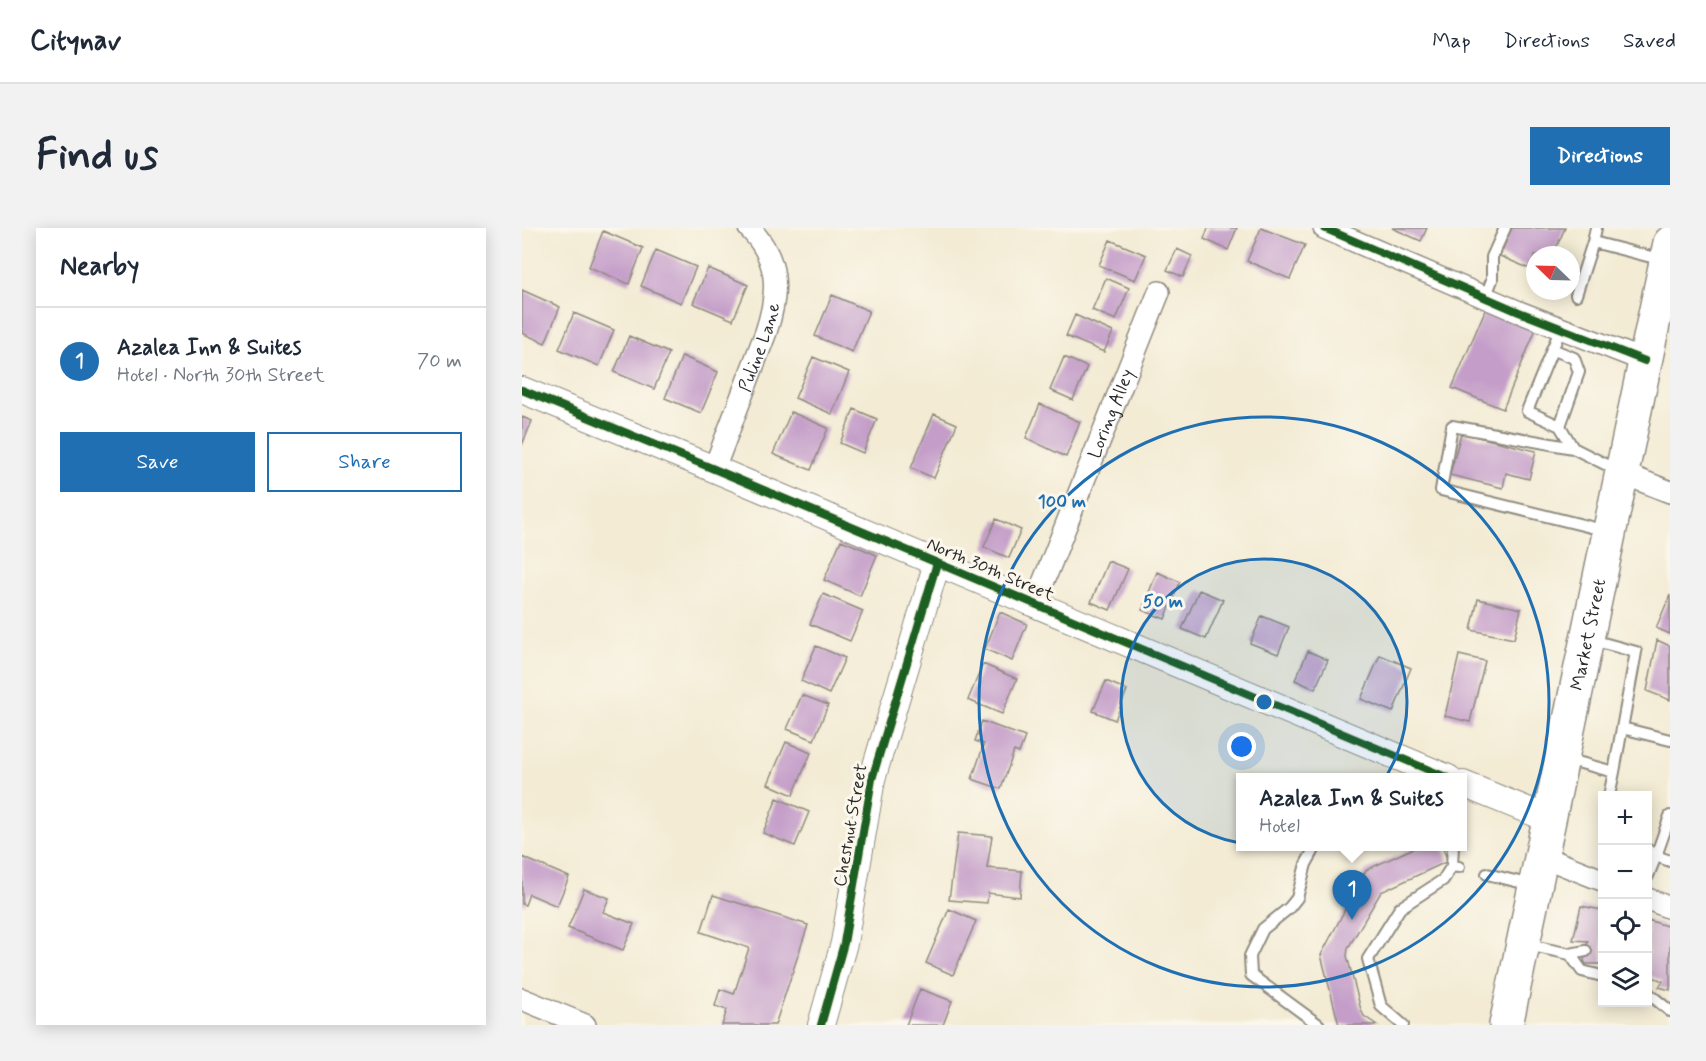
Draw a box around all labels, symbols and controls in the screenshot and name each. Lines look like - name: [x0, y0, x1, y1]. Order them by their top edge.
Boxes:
- text: Citynav: [30, 23, 121, 60]
- text: Map: [1432, 27, 1471, 55]
- text: Directions: [1504, 27, 1590, 55]
- text: Saved: [1623, 27, 1676, 55]
- button: Directions: [1530, 127, 1670, 185]
- text: Find us: [36, 129, 158, 184]
- north arrow: [1526, 246, 1580, 300]
- text: Nearby: [60, 250, 139, 284]
- street label: Puline Lane: [733, 301, 786, 396]
- text: Azalea Inn & Suites: [117, 334, 301, 362]
- text: 1: [75, 348, 84, 375]
- text: 70 m: [417, 348, 462, 375]
- text: Hotel · North 30th Street: [117, 362, 325, 389]
- street label: Loring Alley: [1083, 366, 1140, 462]
- button: Save: [60, 432, 255, 492]
- button: Share: [267, 432, 462, 492]
- text: 100 m: [1038, 490, 1086, 514]
- street label: North 30th Street: [923, 532, 1059, 608]
- street label: Market Street: [1565, 576, 1612, 693]
- text: 50 m: [1143, 590, 1183, 614]
- centre of rings: [1254, 692, 1274, 712]
- your location: [1227, 732, 1256, 761]
- street label: Chestnut Street: [828, 762, 874, 889]
- popup: [1236, 773, 1467, 851]
- text: Azalea Inn & Suites: [1259, 785, 1444, 813]
- map controls: [1598, 791, 1652, 1007]
- button: +: [1598, 791, 1652, 845]
- text: Hotel: [1259, 813, 1300, 840]
- button: −: [1598, 845, 1652, 899]
- pin: 1: [1332, 870, 1372, 920]
- button: locate: [1598, 899, 1652, 953]
- button: layers: [1598, 953, 1652, 1007]

